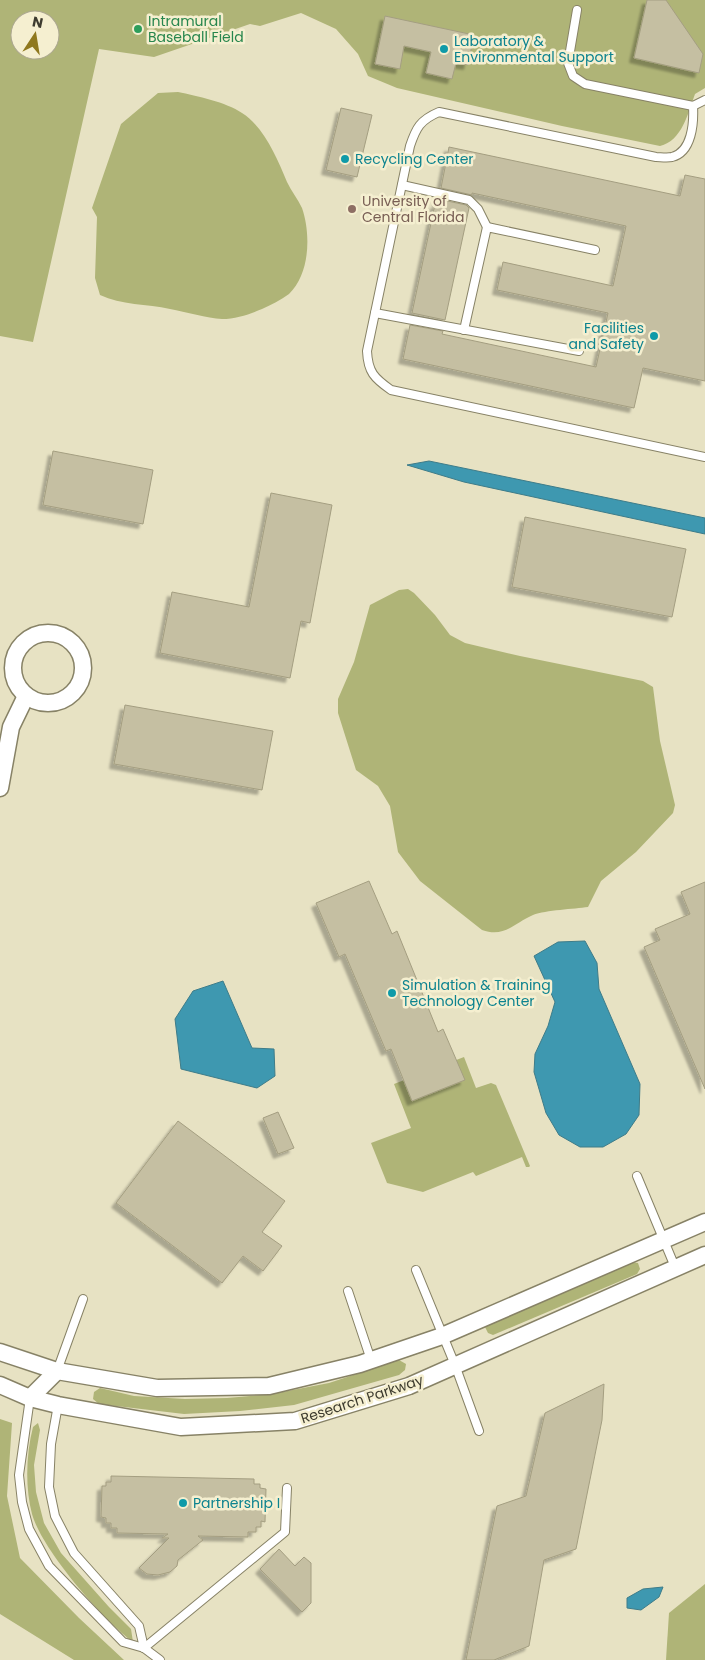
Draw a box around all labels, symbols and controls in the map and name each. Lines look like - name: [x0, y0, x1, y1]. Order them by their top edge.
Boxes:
- north arrow: [10, 10, 60, 60]
- text: N: [30, 11, 45, 33]
- place label: Intramural Baseball Field: [148, 11, 244, 47]
- marker: Intramural Baseball Field: [132, 23, 144, 35]
- place label: Laboratory & Environmental Support: [454, 31, 614, 67]
- marker: Laboratory & Environmental Support: [438, 43, 450, 55]
- place label: Recycling Center: [355, 149, 474, 169]
- marker: Recycling Center: [339, 153, 351, 165]
- place label: University of Central Florida: [362, 191, 464, 227]
- marker: University of Central Florida: [346, 203, 358, 215]
- place label: Facilities and Safety: [568, 318, 644, 354]
- marker: Facilities and Safety: [648, 330, 660, 342]
- place label: Simulation & Training Technology Center: [402, 975, 551, 1011]
- marker: Simulation & Training Technology Center: [386, 987, 398, 999]
- street label: Research Parkway: [298, 1370, 426, 1428]
- place label: Partnership I: [193, 1493, 280, 1513]
- marker: Partnership I: [177, 1497, 189, 1509]

